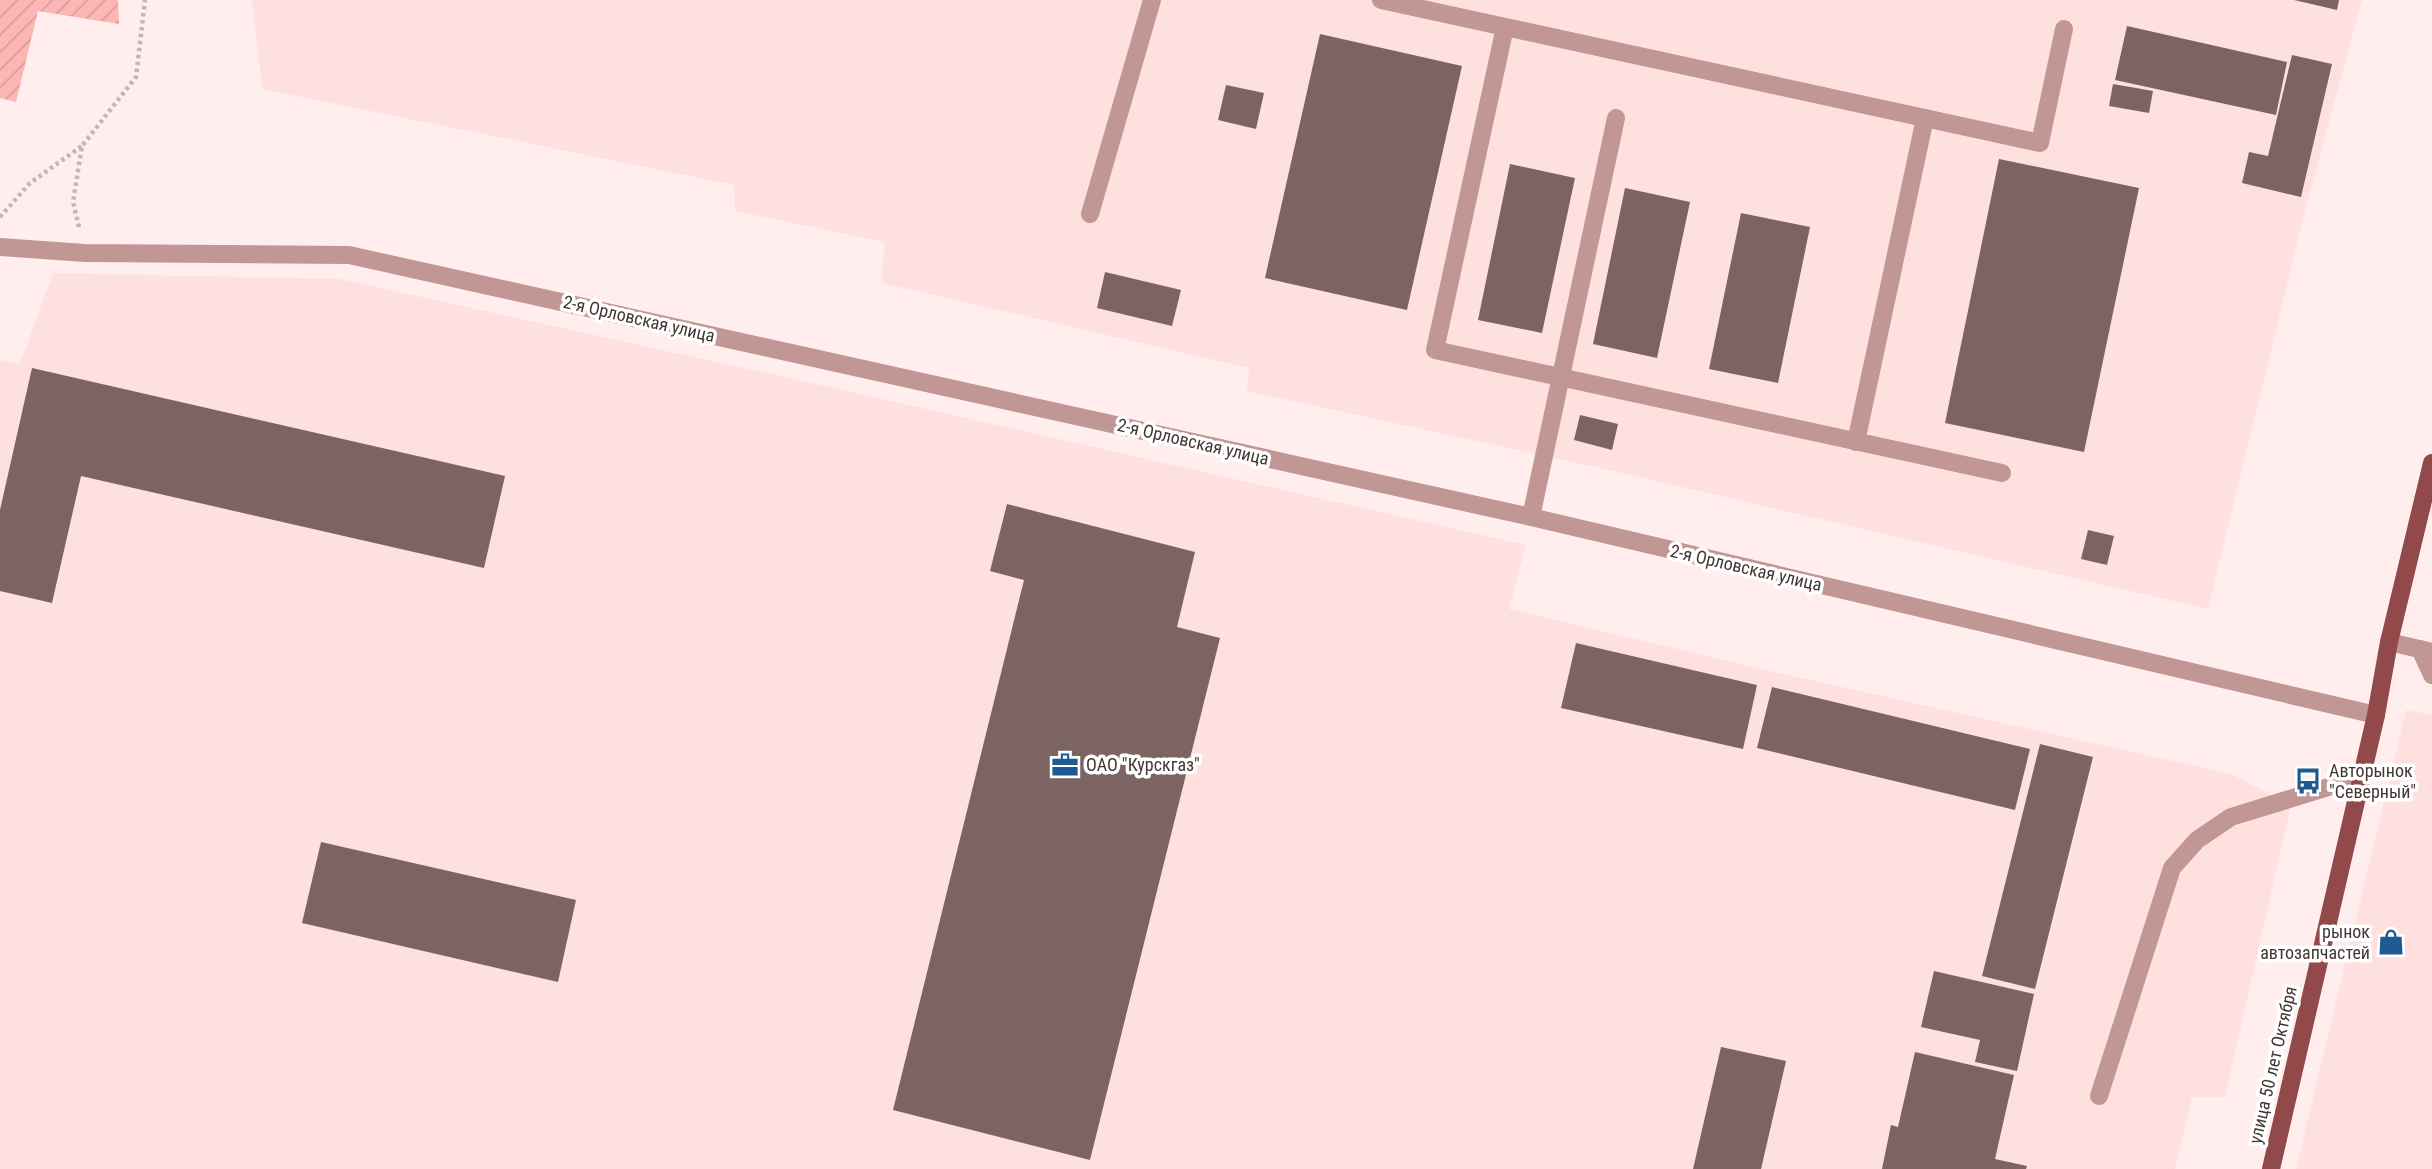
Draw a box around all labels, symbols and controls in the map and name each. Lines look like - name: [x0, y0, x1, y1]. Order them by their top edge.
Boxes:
- street label: 2-я Орловская улица: [561, 291, 717, 346]
- street label: 2-я Орловская улица: [1115, 414, 1271, 469]
- street label: 2-я Орловская улица: [1668, 540, 1824, 595]
- office icon: ОАО "Курскгаз": [1050, 750, 1080, 780]
- place label: ОАО "Курскгаз": [1086, 754, 1200, 775]
- place label: Авторынок "Северный": [2329, 760, 2416, 802]
- bus stop icon: Авторынок "Северный": [2293, 766, 2323, 796]
- place label: рынок автозапчастей: [2260, 921, 2370, 963]
- shop icon: рынок автозапчастей: [2376, 927, 2406, 957]
- street label: улица 50 лет Октября: [2244, 984, 2301, 1146]

